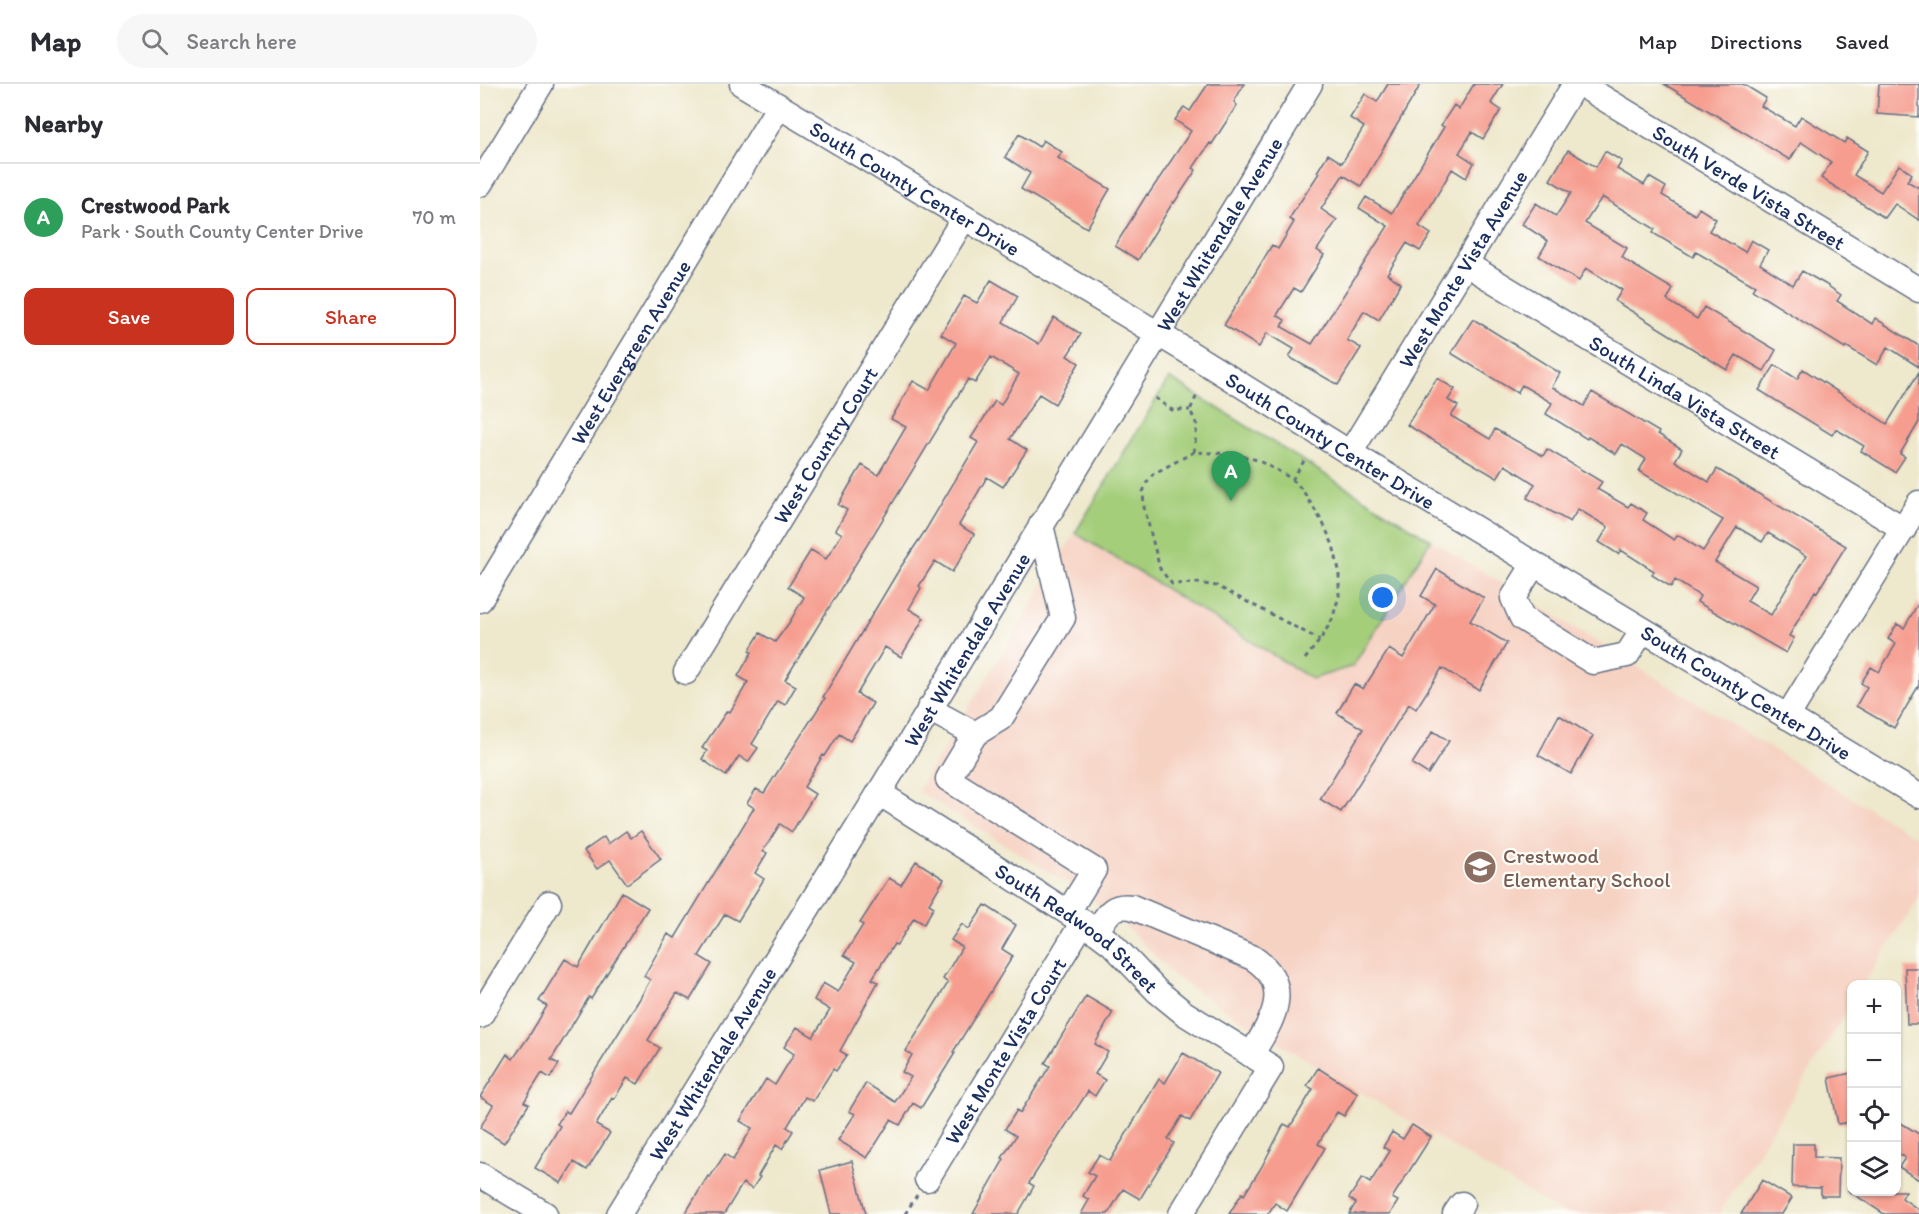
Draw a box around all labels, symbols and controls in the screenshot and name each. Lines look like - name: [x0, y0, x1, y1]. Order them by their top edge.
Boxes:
- search box: [117, 14, 537, 68]
- text: Map: [30, 24, 81, 58]
- icon: search: [138, 25, 171, 58]
- text: Search here: [186, 28, 297, 55]
- text: Map: [1639, 29, 1677, 54]
- text: Directions: [1710, 29, 1802, 54]
- text: Saved: [1835, 29, 1889, 54]
- text: Nearby: [24, 107, 103, 139]
- street label: South County Center Drive: [805, 115, 1025, 261]
- street label: South Verde Vista Street: [1648, 119, 1850, 255]
- street label: West Whitendale Avenue: [1150, 132, 1287, 336]
- street label: West Monte Vista Avenue: [1393, 165, 1532, 372]
- text: Crestwood Park: [81, 192, 230, 219]
- text: A: [37, 205, 50, 229]
- text: 70 m: [412, 205, 456, 229]
- text: Park · South County Center Drive: [81, 219, 364, 243]
- street label: West Evergreen Avenue: [565, 255, 696, 449]
- button: Save: [24, 288, 234, 345]
- button: Share: [246, 288, 456, 345]
- street label: South Linda Vista Street: [1585, 329, 1785, 464]
- street label: West Country Court: [767, 362, 883, 528]
- street label: South County Center Drive: [1221, 366, 1440, 514]
- pin: A: [1212, 452, 1251, 501]
- street label: West Whitendale Avenue: [898, 548, 1035, 751]
- your location: [1368, 583, 1397, 612]
- street label: South County Center Drive: [1637, 619, 1856, 765]
- place label: Crestwood Elementary School: [1503, 843, 1671, 892]
- school or university icon: Crestwood Elementary School: [1462, 849, 1498, 885]
- street label: South Redwood Street: [991, 857, 1164, 998]
- street label: West Monte Vista Court: [939, 953, 1071, 1149]
- street label: West Whitendale Avenue: [643, 962, 781, 1165]
- map controls: [1847, 980, 1901, 1196]
- button: +: [1847, 980, 1901, 1034]
- button: −: [1847, 1034, 1901, 1088]
- button: locate: [1847, 1088, 1901, 1142]
- button: layers: [1847, 1142, 1901, 1196]

